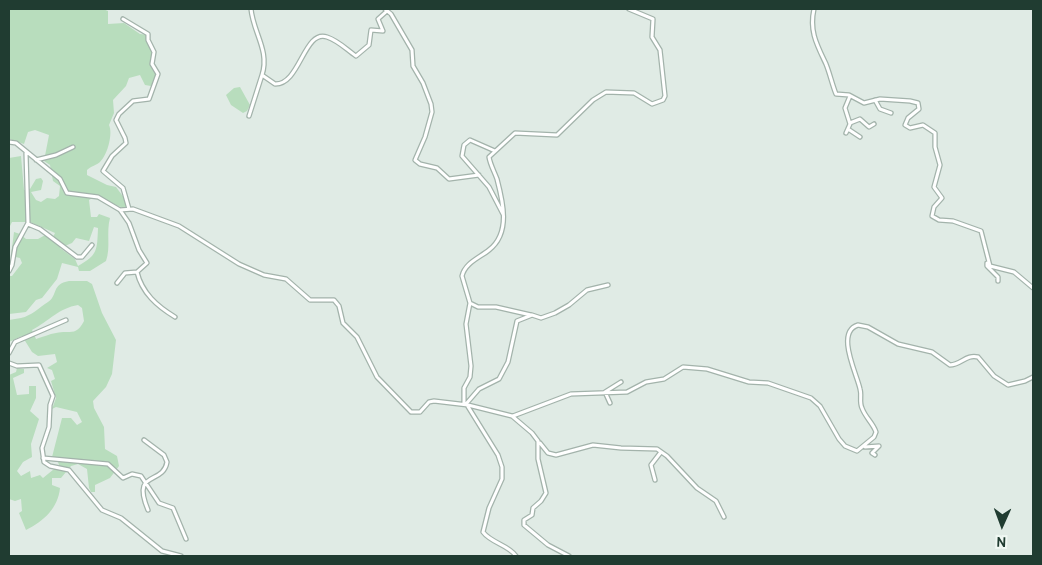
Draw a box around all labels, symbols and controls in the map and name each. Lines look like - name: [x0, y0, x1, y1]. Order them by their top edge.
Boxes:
- north arrow: [977, 500, 1027, 550]
- text: N: [996, 532, 1007, 549]

